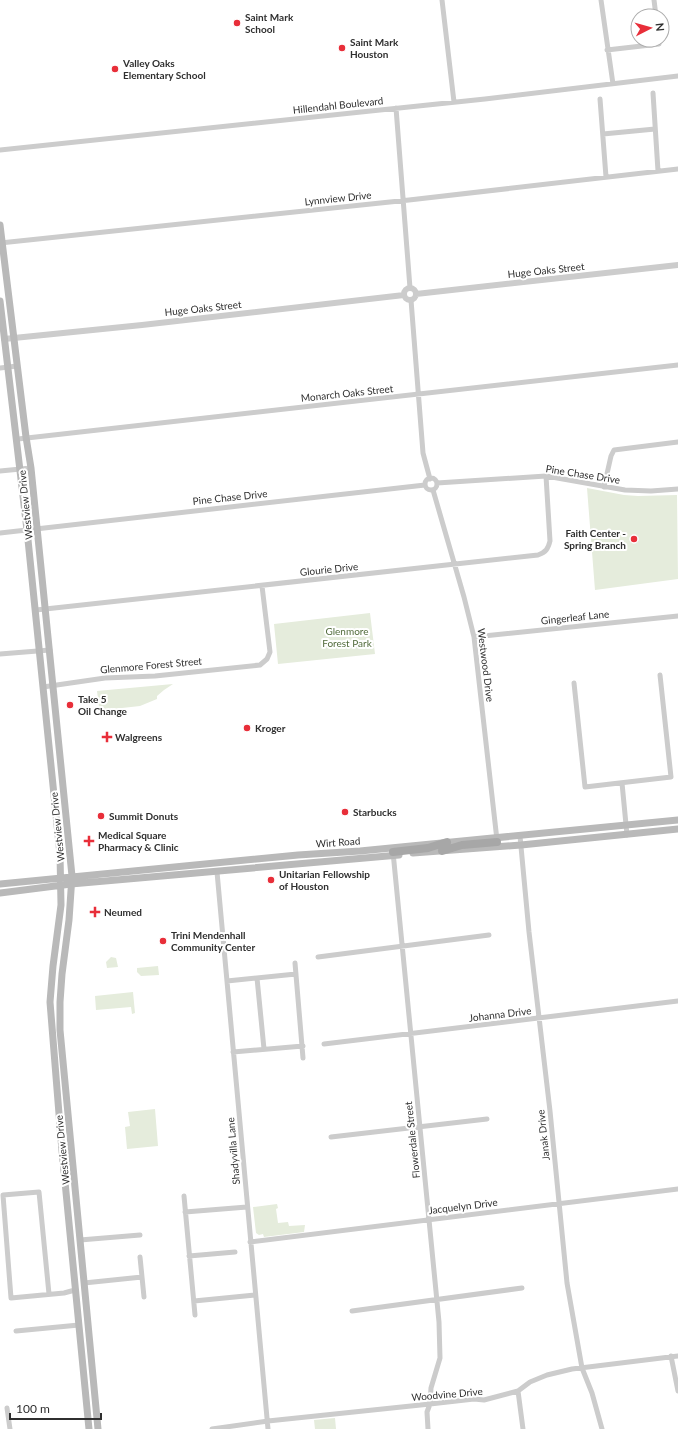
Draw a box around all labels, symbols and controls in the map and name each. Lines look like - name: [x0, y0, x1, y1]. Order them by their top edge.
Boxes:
- north arrow: [630, 8, 670, 48]
- place label: Saint Mark School: [245, 11, 294, 35]
- marker: Saint Mark School: [232, 18, 242, 28]
- text: N: [654, 22, 667, 32]
- place label: Saint Mark Houston: [350, 36, 399, 60]
- marker: Saint Mark Houston: [337, 43, 347, 53]
- place label: Valley Oaks Elementary School: [122, 57, 206, 81]
- marker: Valley Oaks Elementary School: [110, 64, 120, 74]
- street label: Hillendahl Boulevard: [292, 94, 384, 116]
- street label: Lynnview Drive: [304, 189, 372, 207]
- street label: Huge Oaks Street: [507, 260, 585, 280]
- street label: Huge Oaks Street: [164, 298, 242, 318]
- street label: Monarch Oaks Street: [300, 382, 394, 404]
- street label: Pine Chase Drive: [545, 462, 621, 486]
- street label: Westview Drive: [15, 470, 35, 540]
- street label: Pine Chase Drive: [192, 487, 268, 507]
- place label: Faith Center - Spring Branch: [564, 527, 626, 551]
- marker: Faith Center - Spring Branch: [629, 534, 639, 544]
- street label: Glourie Drive: [299, 560, 359, 578]
- street label: Gingerleaf Lane: [540, 607, 610, 627]
- park label: Glenmore Forest Park: [322, 625, 373, 649]
- street label: Westwood Drive: [476, 627, 496, 703]
- street label: Glenmore Forest Street: [100, 655, 203, 675]
- place label: Take 5 Oil Change: [78, 693, 128, 717]
- marker: Take 5 Oil Change: [65, 700, 75, 710]
- place label: Kroger: [255, 722, 286, 734]
- marker: Kroger: [242, 723, 252, 733]
- place label: Walgreens: [115, 731, 163, 743]
- marker: Walgreens: [102, 732, 112, 742]
- street label: Westview Drive: [47, 792, 67, 862]
- place label: Starbucks: [353, 806, 397, 818]
- marker: Starbucks: [340, 807, 350, 817]
- place label: Summit Donuts: [109, 810, 179, 822]
- marker: Summit Donuts: [96, 811, 106, 821]
- place label: Medical Square Pharmacy & Clinic: [98, 829, 179, 853]
- street label: Wirt Road: [315, 834, 361, 850]
- marker: Medical Square Pharmacy & Clinic: [83, 835, 95, 847]
- place label: Unitarian Fellowship of Houston: [279, 868, 370, 892]
- marker: Unitarian Fellowship of Houston: [266, 875, 276, 885]
- marker: Neumed: [89, 906, 101, 918]
- place label: Neumed: [104, 906, 142, 918]
- place label: Trini Mendenhall Community Center: [171, 929, 255, 953]
- marker: Trini Mendenhall Community Center: [158, 936, 168, 946]
- street label: Johanna Drive: [468, 1004, 532, 1024]
- street label: Flowerdale Street: [402, 1101, 422, 1179]
- street label: Janak Drive: [534, 1109, 552, 1161]
- street label: Westview Drive: [52, 1115, 72, 1185]
- street label: Shadyvilla Lane: [224, 1117, 242, 1185]
- street label: Jacquelyn Drive: [428, 1196, 498, 1216]
- street label: Woodvine Drive: [411, 1385, 483, 1403]
- scale bar: [10, 1395, 101, 1421]
- text: 100 m: [16, 1401, 50, 1416]

